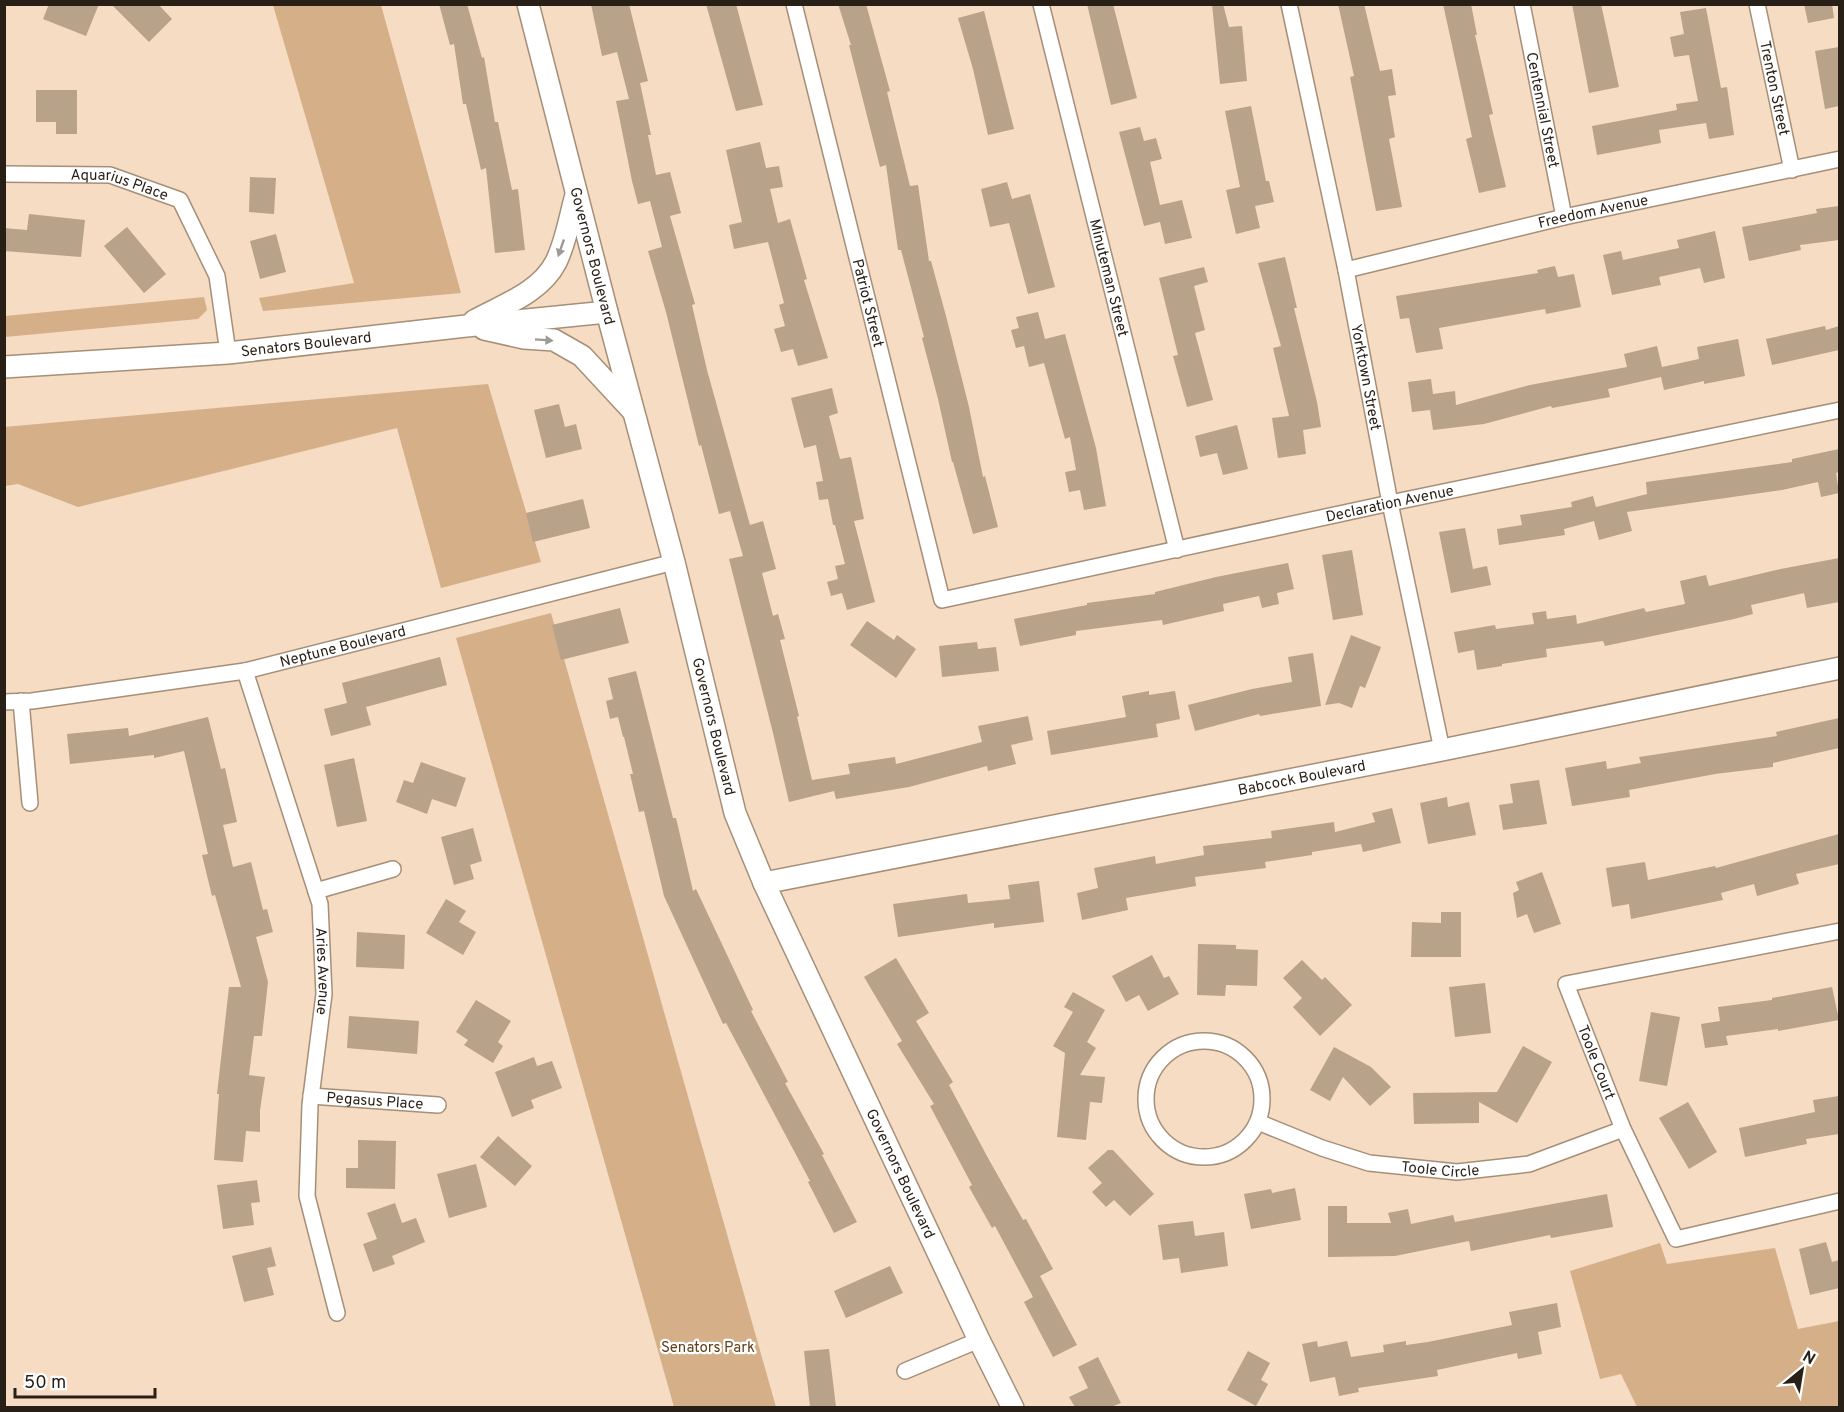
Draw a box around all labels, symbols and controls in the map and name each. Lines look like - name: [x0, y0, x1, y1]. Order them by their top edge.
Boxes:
- street label: Trenton Street: [1754, 39, 1793, 138]
- street label: Centennial Street: [1521, 51, 1562, 170]
- street label: Aquarius Place: [70, 167, 171, 206]
- street label: Governors Boulevard: [564, 185, 618, 327]
- street label: Freedom Avenue: [1536, 192, 1650, 234]
- street label: Minuteman Street: [1084, 217, 1132, 339]
- one-way arrow: [555, 239, 565, 257]
- street label: Patriot Street: [847, 257, 887, 349]
- street label: Yorktown Street: [1345, 323, 1384, 432]
- street label: Senators Boulevard: [240, 329, 372, 362]
- one-way arrow: [534, 335, 553, 344]
- street label: Declaration Avenue: [1324, 482, 1456, 528]
- street label: Neptune Boulevard: [278, 622, 408, 673]
- street label: Governors Boulevard: [687, 656, 738, 798]
- street label: Babcock Boulevard: [1237, 757, 1368, 801]
- street label: Aries Avenue: [310, 927, 332, 1016]
- street label: Toole Court: [1572, 1023, 1618, 1103]
- street label: Pegasus Place: [325, 1089, 424, 1115]
- street label: Governors Boulevard: [861, 1106, 938, 1242]
- street label: Toole Circle: [1400, 1158, 1480, 1183]
- park label: Senators Park: [661, 1339, 755, 1358]
- north arrow: [1772, 1340, 1832, 1400]
- text: N: [1799, 1347, 1818, 1370]
- scale bar: [15, 1361, 154, 1399]
- text: 50 m: [24, 1372, 66, 1395]

